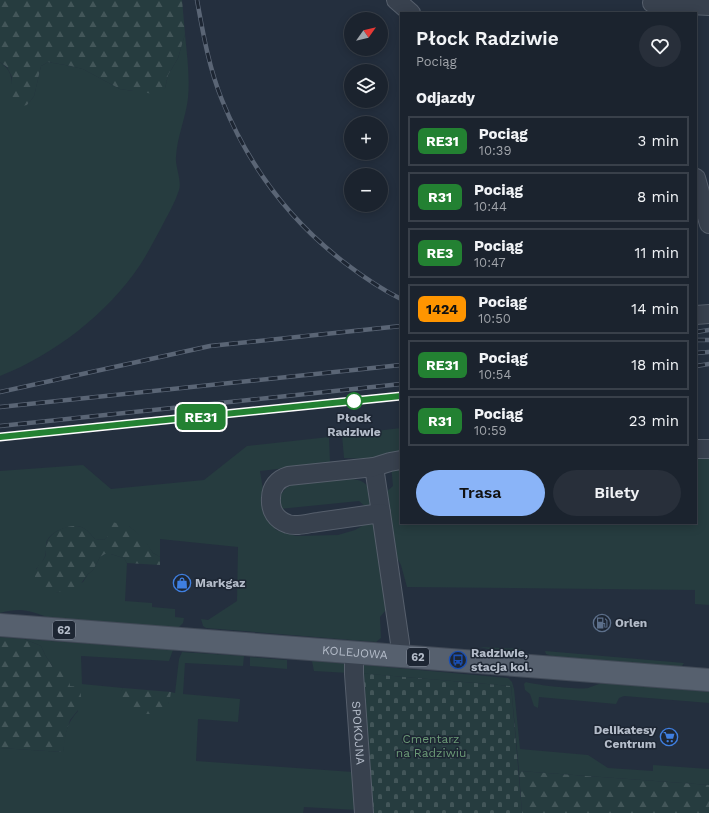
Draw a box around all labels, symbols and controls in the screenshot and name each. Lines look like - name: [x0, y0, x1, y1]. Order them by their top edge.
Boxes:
- north arrow: [344, 12, 388, 56]
- map controls: [344, 12, 388, 212]
- button: heart: [639, 25, 681, 67]
- text: Płock Radziwie: [416, 27, 559, 50]
- text: Pociąg: [416, 54, 457, 69]
- button: layers: [344, 64, 388, 108]
- text: Odjazdy: [416, 89, 475, 107]
- button: +: [344, 116, 388, 160]
- text: Pociąg: [479, 125, 528, 143]
- text: 3 min: [638, 132, 679, 150]
- text: RE31: [426, 133, 459, 149]
- text: 10:39: [479, 143, 511, 158]
- button: −: [344, 168, 388, 212]
- text: Pociąg: [474, 181, 523, 199]
- text: 8 min: [637, 188, 679, 206]
- text: R31: [428, 189, 452, 205]
- text: 10:44: [474, 199, 507, 214]
- text: Pociąg: [474, 237, 523, 255]
- text: 11 min: [635, 244, 679, 262]
- text: RE3: [427, 245, 453, 261]
- text: 10:47: [474, 255, 506, 270]
- text: Pociąg: [478, 293, 527, 311]
- text: 14 min: [631, 300, 679, 318]
- text: 1424: [426, 301, 458, 317]
- text: 10:50: [478, 311, 511, 326]
- text: Pociąg: [479, 349, 528, 367]
- text: 18 min: [631, 356, 679, 374]
- text: RE31: [426, 357, 459, 373]
- text: 10:54: [479, 367, 511, 382]
- marker: Płock Radziwie: [345, 392, 363, 410]
- line badge: RE31: [173, 404, 229, 430]
- text: Pociąg: [474, 405, 523, 423]
- text: RE31: [185, 409, 217, 425]
- place label: Płock Radziwie: [327, 411, 381, 439]
- text: 23 min: [629, 412, 679, 430]
- text: R31: [428, 413, 452, 429]
- text: 10:59: [474, 423, 507, 438]
- button: Trasa: [416, 470, 545, 516]
- button: Bilety: [553, 470, 681, 516]
- shop icon: Markgaz: [172, 573, 192, 593]
- place label: Markgaz: [195, 576, 245, 590]
- fuel station icon: Orlen: [592, 613, 612, 633]
- place label: Orlen: [615, 616, 647, 630]
- road number: 62: [53, 621, 75, 639]
- street label: KOLEJOWA: [322, 643, 388, 662]
- place label: Radziwie, stacja kol.: [471, 646, 532, 674]
- road number: 62: [407, 648, 429, 666]
- bus stop icon: Radziwie, stacja kol.: [448, 650, 468, 670]
- street label: SPOKOJNA: [349, 700, 368, 765]
- place label: Delikatesy Centrum: [594, 723, 656, 751]
- supermarket icon: Delikatesy Centrum: [659, 727, 679, 747]
- park label: Cmentarz na Radziwiu: [396, 732, 466, 760]

